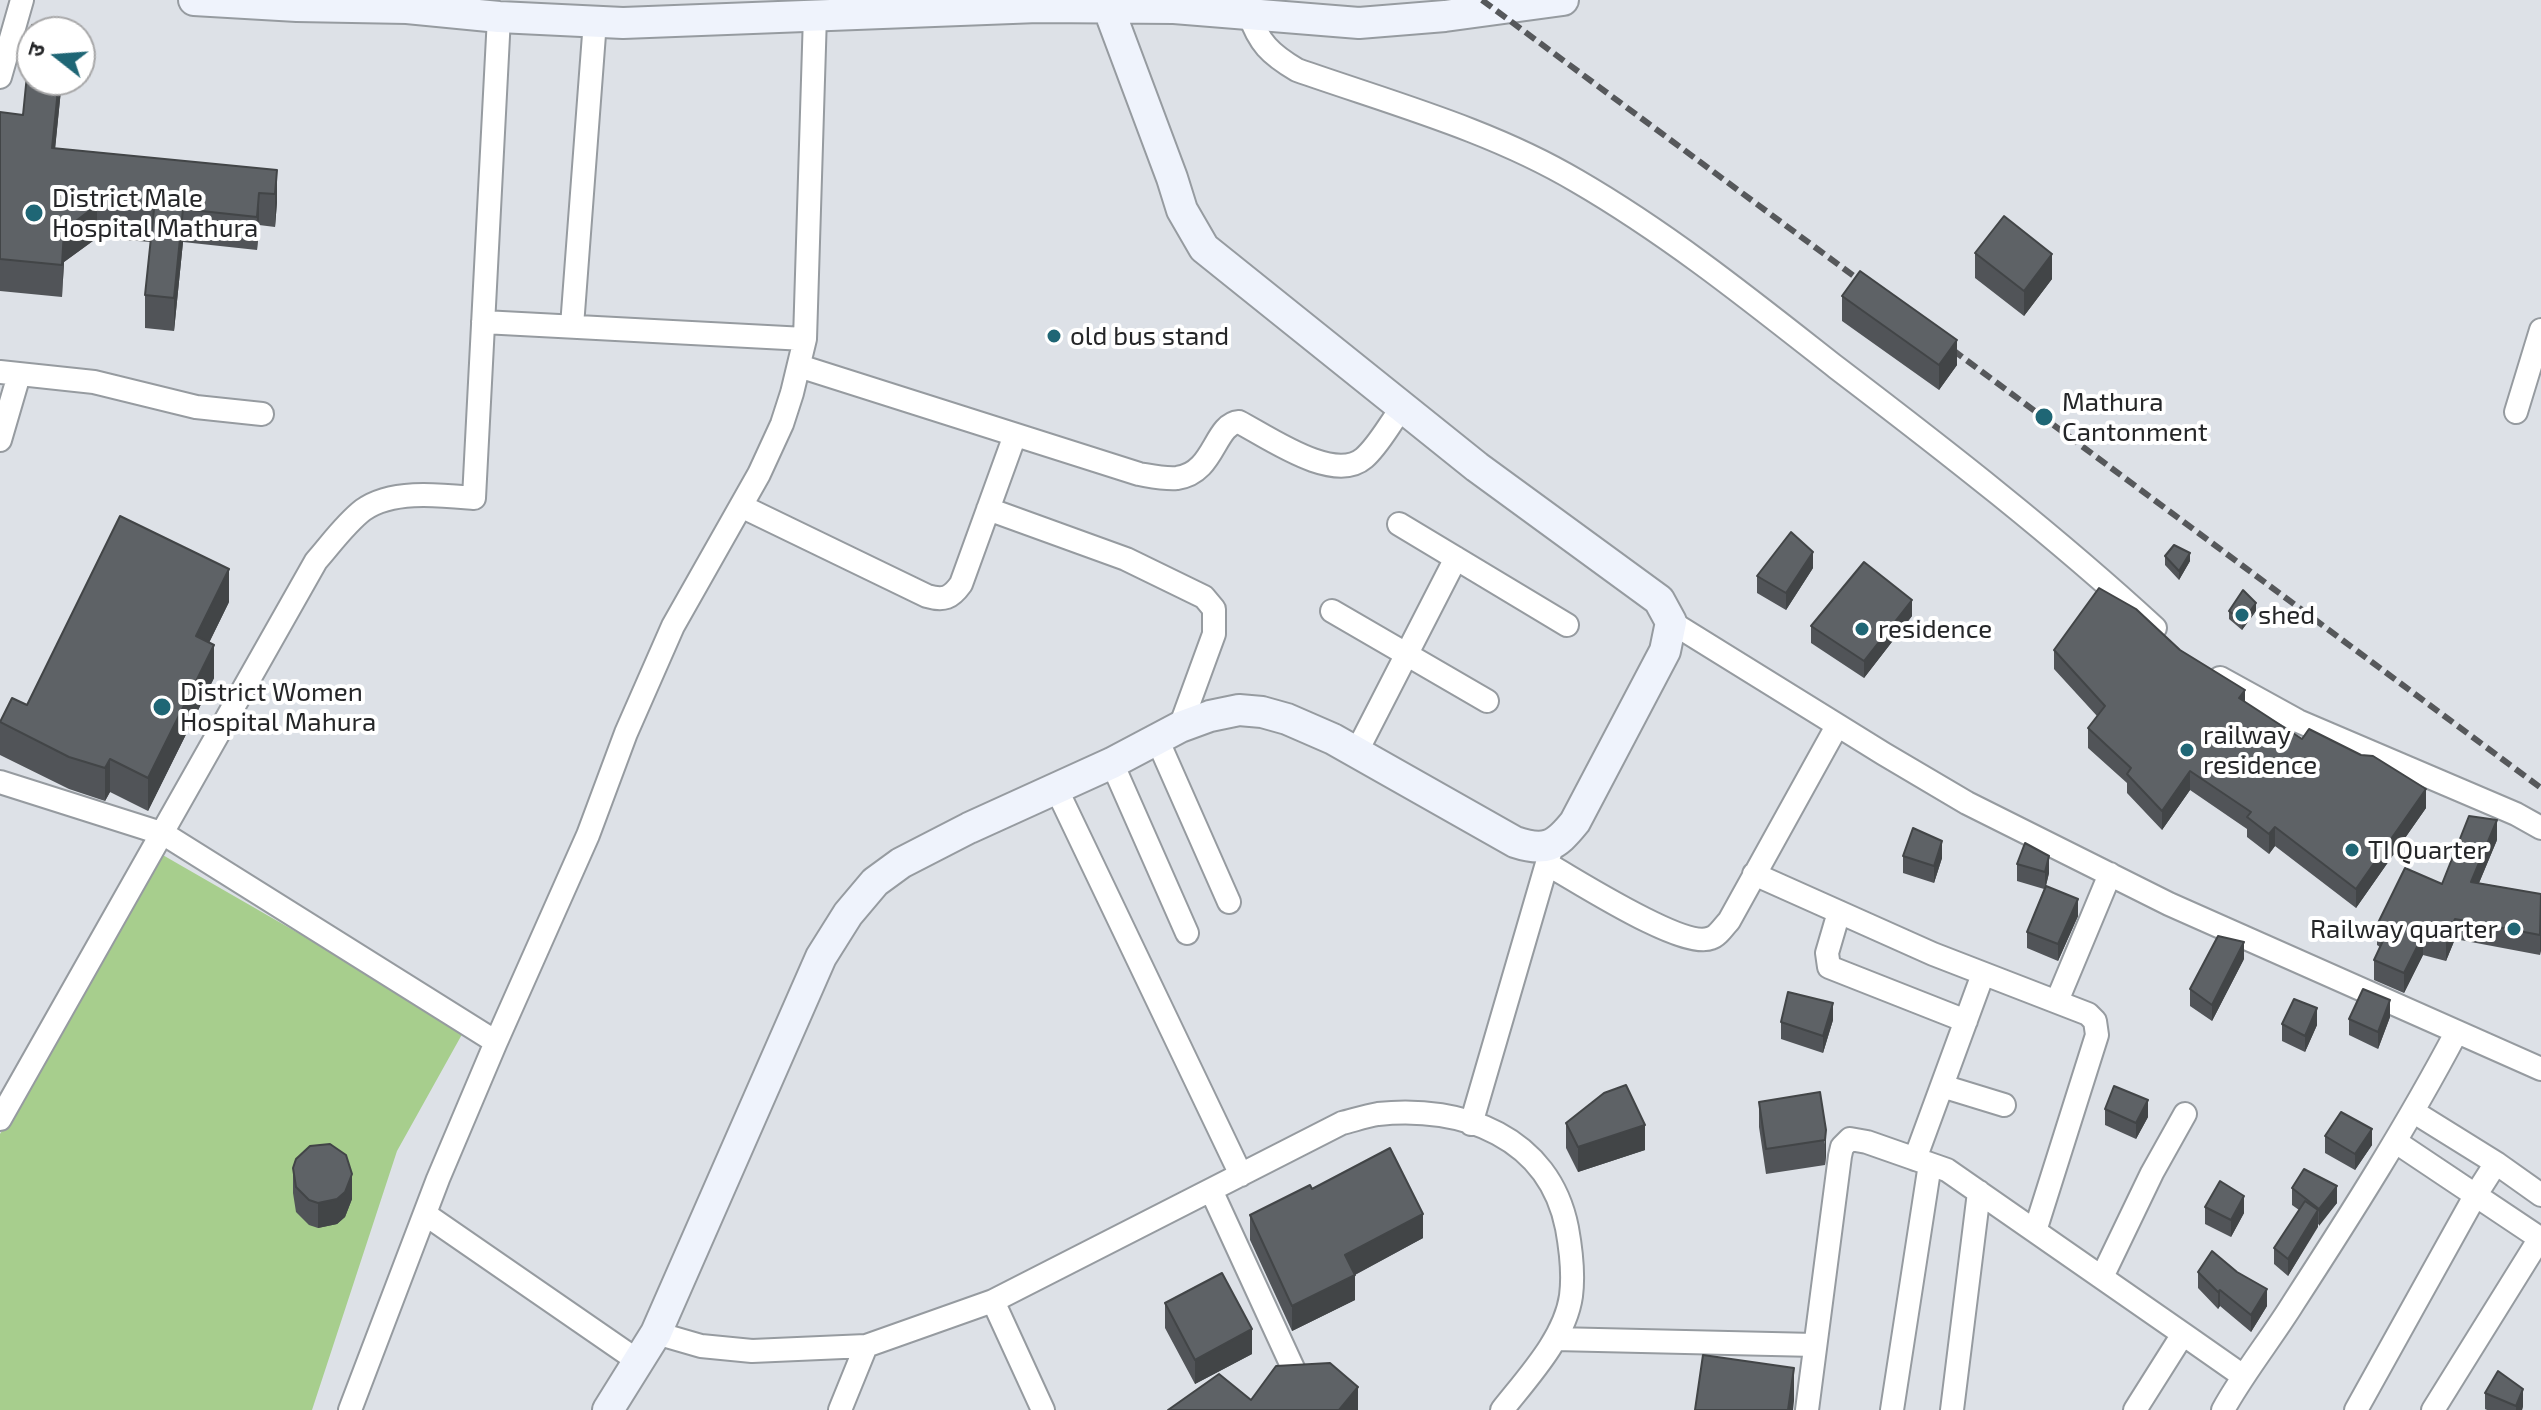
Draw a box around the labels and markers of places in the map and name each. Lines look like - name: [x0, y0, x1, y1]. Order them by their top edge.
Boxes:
- place label: District Male Hospital Mathura: [52, 182, 258, 244]
- marker: District Male Hospital Mathura: [23, 202, 45, 224]
- place label: old bus stand: [1070, 320, 1229, 352]
- marker: old bus stand: [1045, 327, 1063, 345]
- place label: Mathura Cantonment: [2062, 386, 2208, 448]
- marker: Mathura Cantonment: [2033, 406, 2055, 428]
- place label: shed: [2258, 599, 2315, 631]
- marker: shed: [2233, 606, 2251, 624]
- place label: residence: [1878, 613, 1992, 645]
- marker: residence: [1853, 620, 1871, 638]
- place label: District Women Hospital Mahura: [180, 676, 376, 738]
- marker: District Women Hospital Mahura: [151, 696, 173, 718]
- place label: railway residence: [2203, 719, 2317, 780]
- marker: railway residence: [2178, 741, 2196, 759]
- place label: TI Quarter: [2368, 834, 2487, 866]
- marker: TI Quarter: [2343, 841, 2361, 859]
- place label: Railway quarter: [2310, 913, 2498, 945]
- marker: Railway quarter: [2505, 920, 2523, 938]

